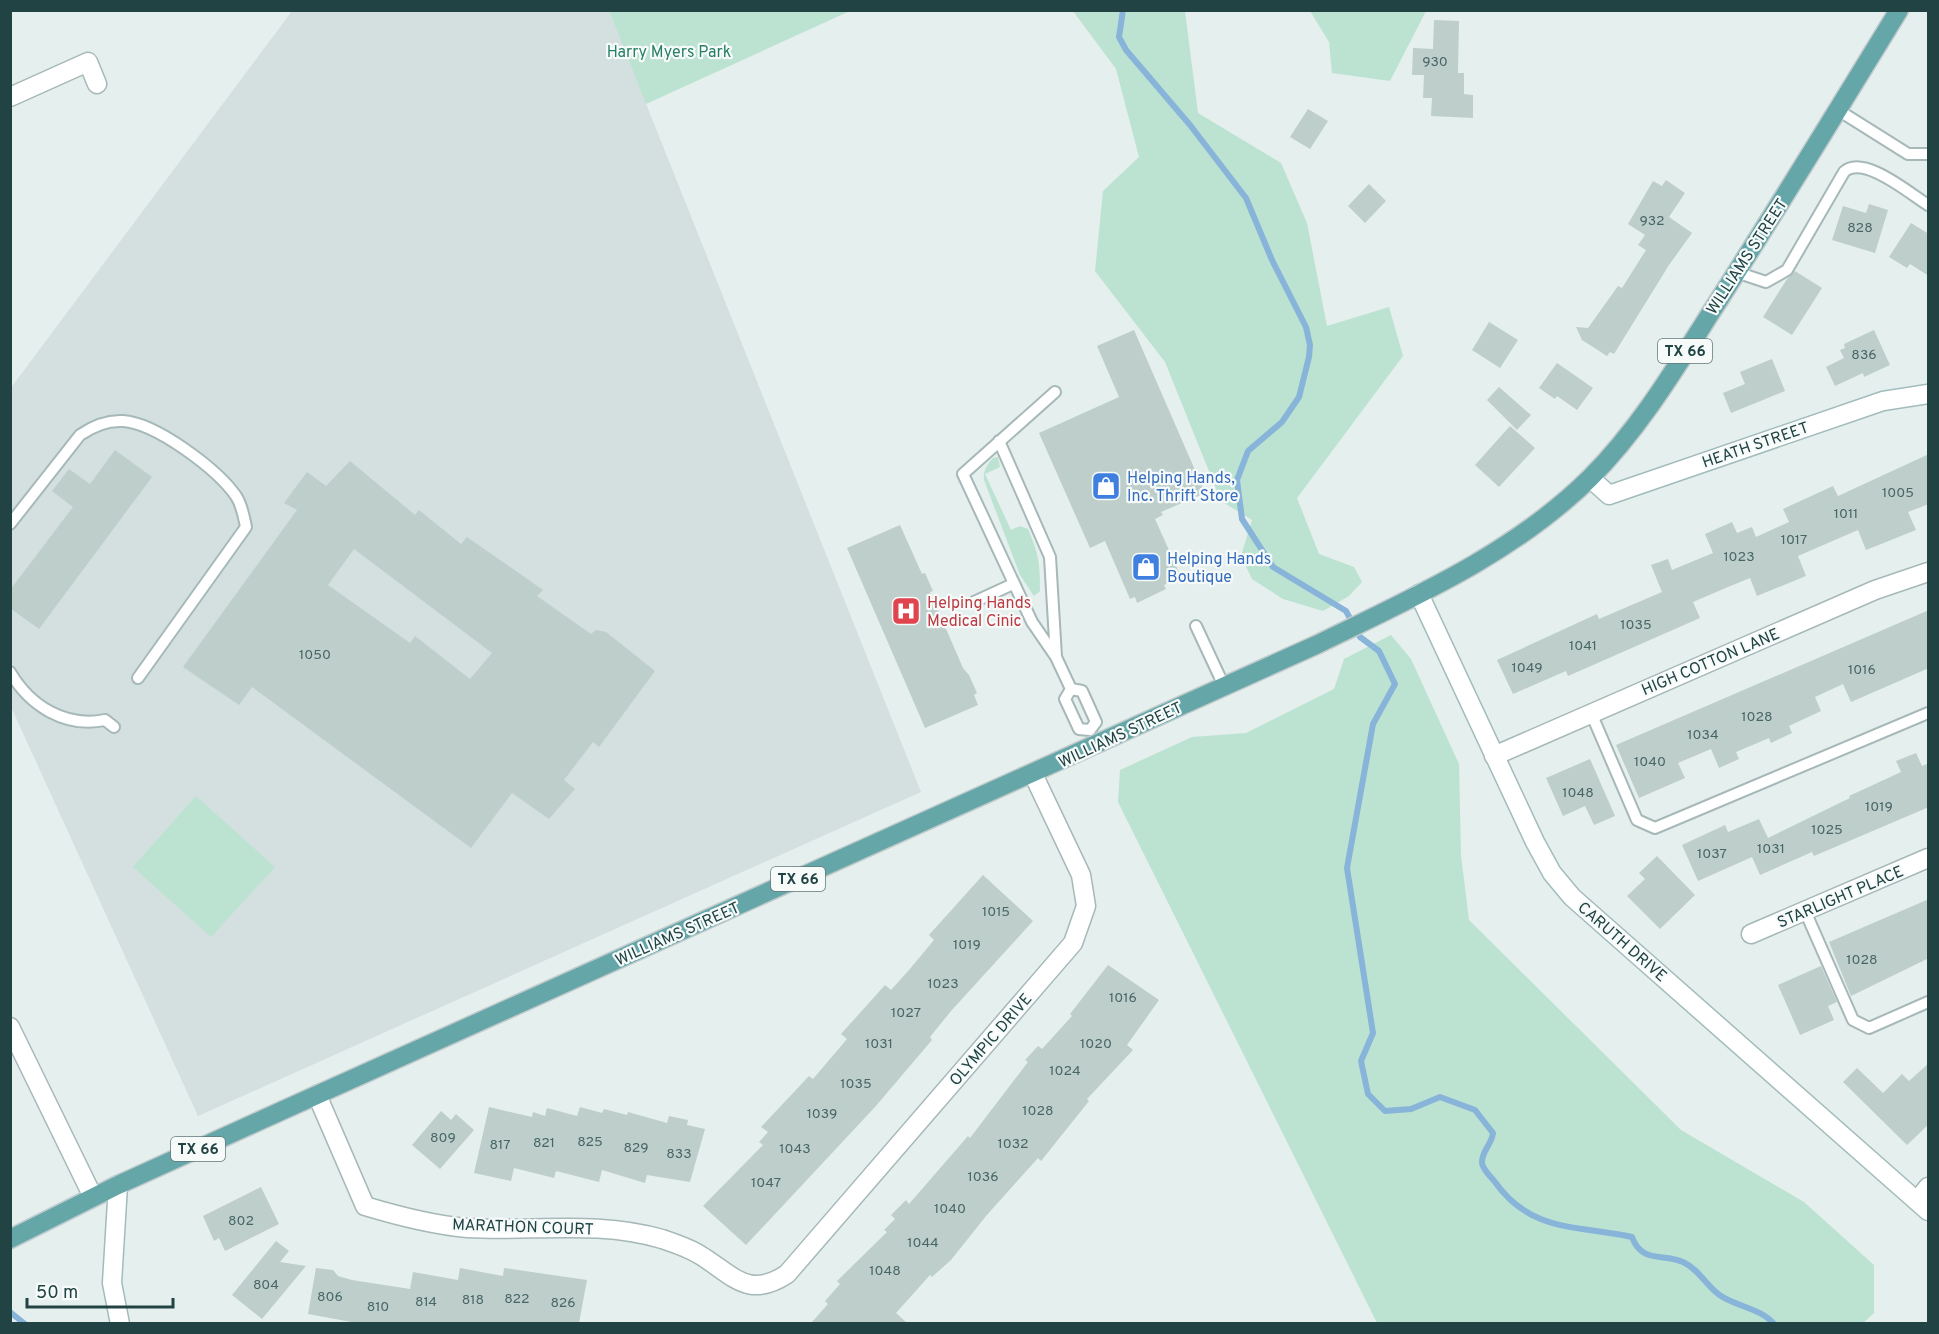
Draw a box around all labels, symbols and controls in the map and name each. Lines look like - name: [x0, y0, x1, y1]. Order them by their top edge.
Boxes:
- park label: Harry Myers Park: [607, 43, 731, 63]
- house number: 930: [1422, 54, 1448, 71]
- street label: WILLIAMS STREET: [1703, 195, 1793, 319]
- house number: 932: [1639, 213, 1665, 230]
- house number: 828: [1847, 220, 1873, 237]
- road number: TX 66: [1658, 339, 1712, 363]
- house number: 836: [1851, 347, 1877, 364]
- street label: HEATH STREET: [1700, 418, 1812, 474]
- place label: Helping Hands, Inc. Thrift Store: [1127, 469, 1238, 507]
- shop icon: Helping Hands, Inc. Thrift Store: [1090, 470, 1122, 502]
- house number: 1005: [1882, 485, 1914, 502]
- house number: 1011: [1834, 506, 1858, 523]
- house number: 1017: [1781, 532, 1807, 549]
- house number: 1023: [1723, 549, 1755, 566]
- place label: Helping Hands Boutique: [1167, 550, 1271, 588]
- shop icon: Helping Hands Boutique: [1130, 551, 1162, 583]
- place label: Helping Hands Medical Cinic: [927, 594, 1031, 632]
- hospital icon: Helping Hands Medical Cinic: [890, 595, 922, 627]
- house number: 1035: [1620, 617, 1652, 634]
- street label: HIGH COTTON LANE: [1639, 625, 1783, 701]
- house number: 1041: [1569, 638, 1597, 655]
- house number: 1050: [299, 647, 331, 664]
- house number: 1049: [1511, 660, 1543, 677]
- house number: 1016: [1848, 662, 1876, 679]
- street label: WILLIAMS STREET: [1056, 698, 1186, 773]
- house number: 1028: [1741, 709, 1773, 726]
- house number: 1034: [1687, 727, 1719, 744]
- house number: 1040: [1634, 754, 1666, 771]
- house number: 1048: [1562, 785, 1594, 802]
- house number: 1019: [1865, 799, 1893, 816]
- house number: 1025: [1811, 822, 1843, 839]
- house number: 1031: [1757, 841, 1785, 858]
- house number: 1037: [1697, 846, 1727, 863]
- street label: STARLIGHT PLACE: [1775, 862, 1907, 933]
- road number: TX 66: [771, 867, 825, 891]
- street label: WILLIAMS STREET: [612, 898, 743, 971]
- street label: CARUTH DRIVE: [1573, 898, 1671, 987]
- house number: 1015: [982, 904, 1010, 921]
- house number: 1019: [953, 937, 981, 954]
- house number: 1028: [1846, 952, 1878, 969]
- house number: 1023: [927, 976, 959, 993]
- street label: OLYMPIC DRIVE: [946, 990, 1037, 1091]
- house number: 1016: [1109, 990, 1137, 1007]
- house number: 1027: [891, 1005, 921, 1022]
- house number: 1031: [865, 1036, 893, 1053]
- house number: 1020: [1080, 1036, 1112, 1053]
- house number: 1024: [1049, 1063, 1081, 1080]
- house number: 1035: [840, 1076, 872, 1093]
- house number: 1028: [1022, 1103, 1054, 1120]
- house number: 1039: [807, 1106, 837, 1123]
- house number: 809: [430, 1130, 456, 1147]
- house number: 825: [577, 1134, 603, 1151]
- house number: 821: [533, 1135, 555, 1152]
- house number: 1032: [998, 1136, 1028, 1153]
- road number: TX 66: [171, 1137, 225, 1161]
- house number: 817: [490, 1137, 511, 1154]
- house number: 829: [623, 1140, 649, 1157]
- house number: 1043: [779, 1141, 811, 1158]
- house number: 833: [666, 1146, 692, 1163]
- house number: 1036: [968, 1169, 999, 1186]
- house number: 1047: [751, 1175, 781, 1192]
- house number: 1040: [934, 1201, 966, 1218]
- house number: 802: [228, 1213, 254, 1230]
- street label: MARATHON COURT: [452, 1216, 594, 1240]
- house number: 1044: [907, 1235, 939, 1252]
- house number: 1048: [869, 1263, 901, 1280]
- scale bar: [27, 1271, 172, 1309]
- house number: 804: [253, 1277, 279, 1294]
- text: 50 m: [36, 1282, 78, 1305]
- house number: 806: [317, 1289, 343, 1306]
- house number: 822: [504, 1291, 530, 1308]
- house number: 818: [462, 1292, 484, 1309]
- house number: 814: [415, 1294, 437, 1311]
- house number: 826: [550, 1295, 576, 1312]
- house number: 810: [367, 1299, 389, 1316]

